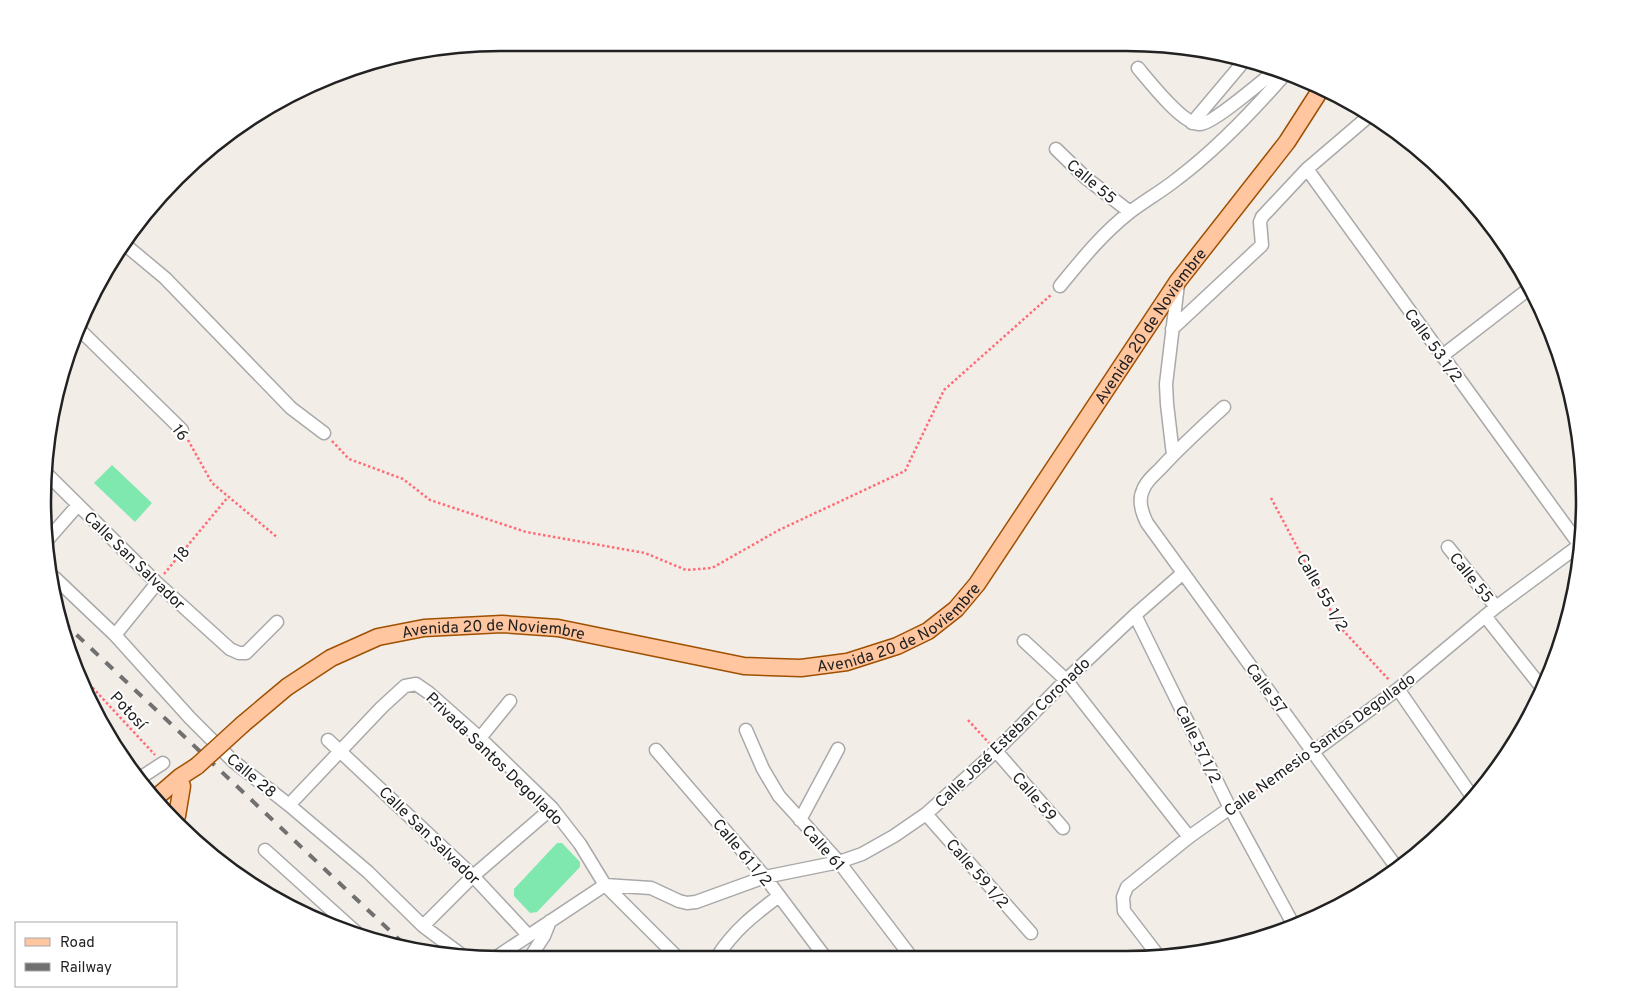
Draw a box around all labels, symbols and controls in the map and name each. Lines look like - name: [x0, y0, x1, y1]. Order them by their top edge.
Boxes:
- street label: Calle 55: [1062, 156, 1120, 209]
- street label: Avenida 20 de Noviembre: [1091, 245, 1212, 409]
- street label: Calle 53 1/2: [1399, 305, 1466, 387]
- street label: 16: [167, 421, 192, 445]
- street label: Calle San Salvador: [79, 508, 188, 615]
- street label: 18: [170, 543, 195, 568]
- street label: Calle 55: [1444, 549, 1497, 608]
- street label: Calle 55 1/2: [1291, 550, 1352, 636]
- street label: Avenida 20 de Noviembre: [816, 580, 986, 678]
- street label: Avenida 20 de Noviembre: [400, 616, 587, 645]
- street label: Calle José Esteban Coronado: [932, 654, 1095, 813]
- street label: Calle 57: [1240, 660, 1290, 718]
- street label: Calle Nemesio Santos Degollado: [1221, 669, 1420, 822]
- street label: Potosí: [105, 688, 152, 736]
- street label: Privada Santos Degollado: [421, 689, 567, 830]
- street label: Calle 57 1/2: [1170, 703, 1225, 787]
- street label: Calle 28: [222, 750, 280, 803]
- street label: Calle 59: [1007, 769, 1060, 826]
- street label: Calle San Salvador: [374, 783, 483, 890]
- street label: Calle 61 1/2: [707, 815, 776, 891]
- street label: Calle 61: [797, 821, 848, 875]
- street label: Calle 59 1/2: [941, 835, 1012, 913]
- legend: [15, 922, 178, 987]
- text: Road: [60, 934, 95, 953]
- text: Railway: [60, 959, 112, 978]

